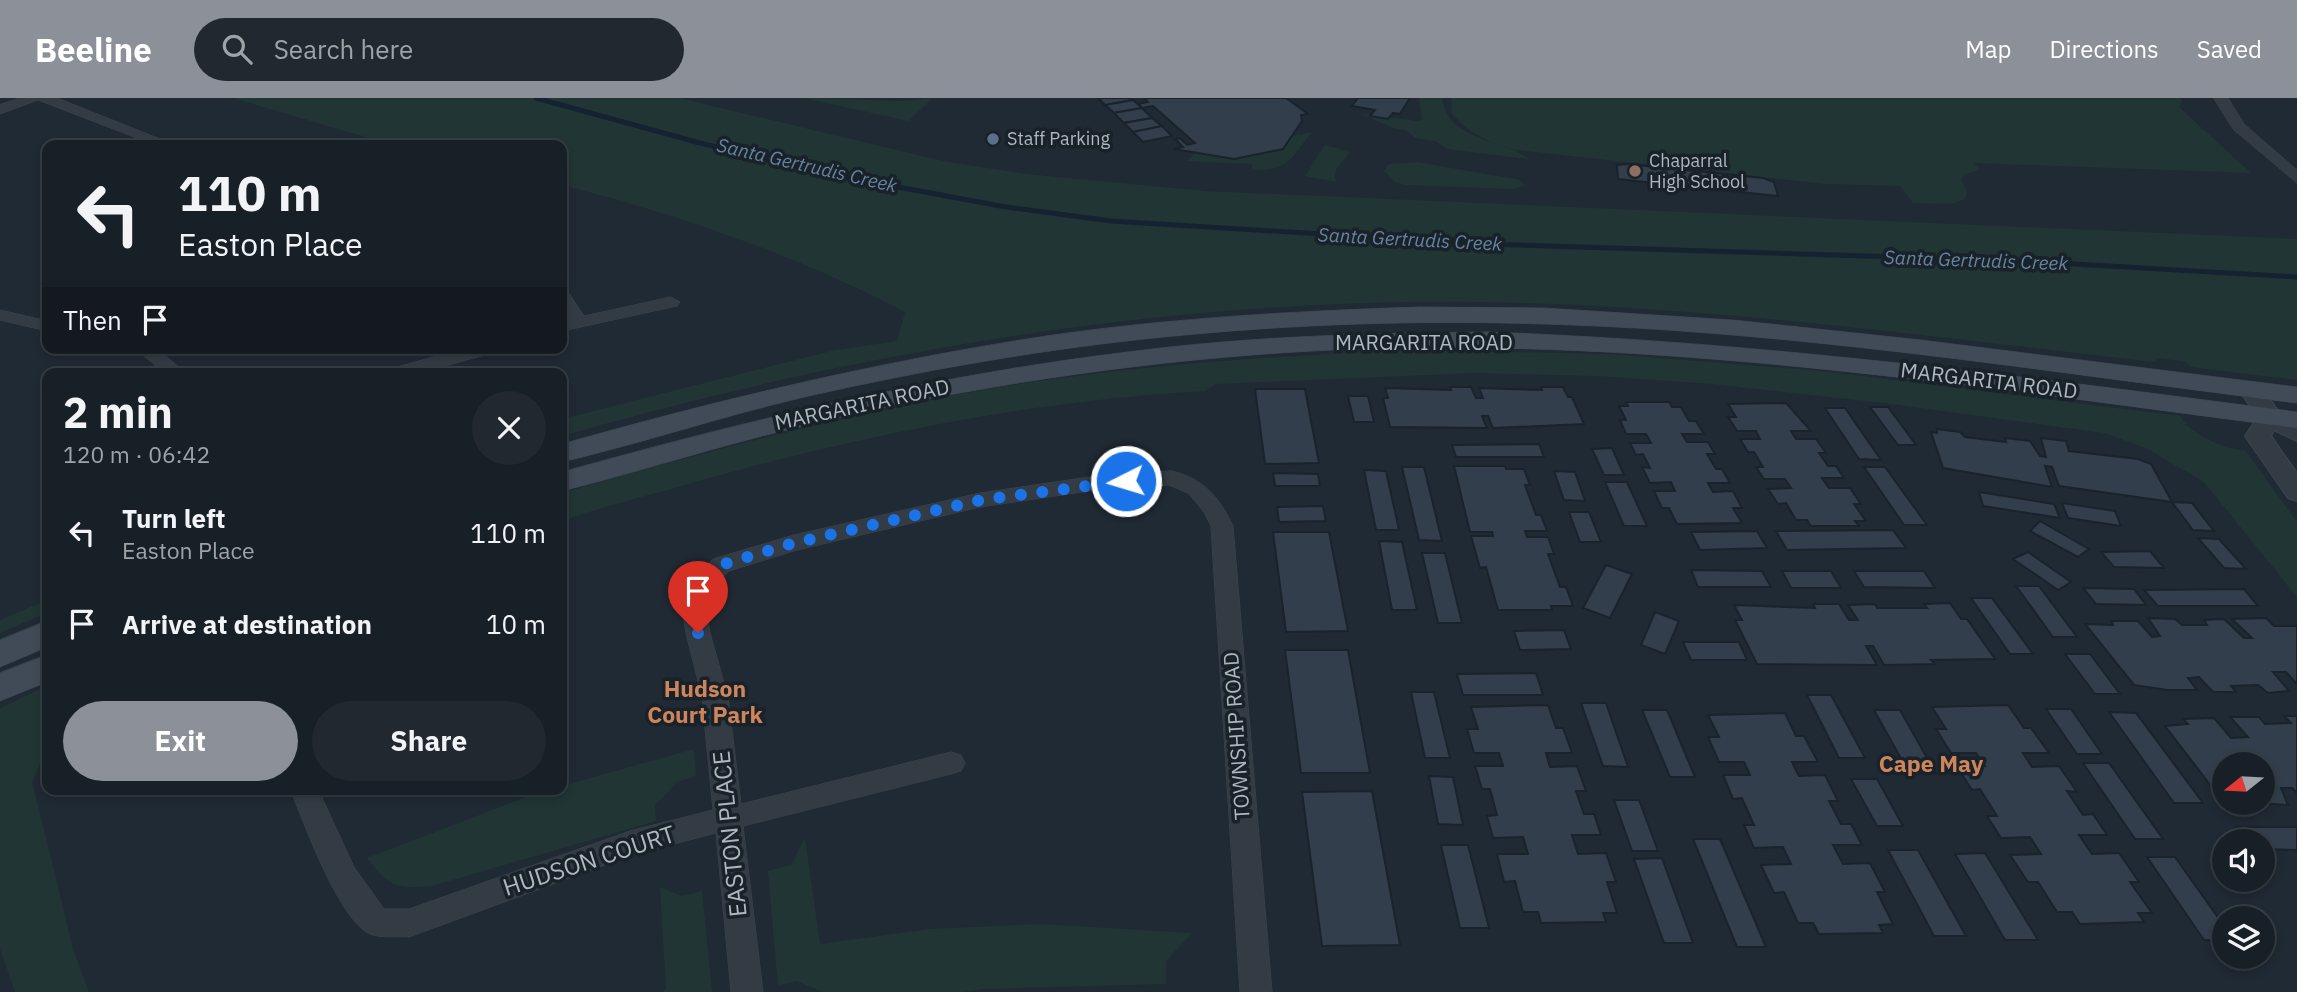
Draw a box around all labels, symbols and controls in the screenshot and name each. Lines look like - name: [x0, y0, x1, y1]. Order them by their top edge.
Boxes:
- search box: [194, 18, 684, 81]
- text: Beeline: [35, 28, 152, 71]
- icon: search: [218, 30, 256, 68]
- text: Search here: [274, 32, 413, 66]
- text: Map: [1965, 33, 2011, 65]
- text: Directions: [2049, 33, 2159, 65]
- text: Saved: [2197, 33, 2262, 65]
- place label: Staff Parking: [1007, 127, 1110, 150]
- marker: Staff Parking: [985, 131, 1001, 147]
- water label: Santa Gertrudis Creek: [714, 133, 901, 198]
- place label: Chaparral High School: [1649, 149, 1745, 193]
- text: 110 m: [178, 161, 322, 224]
- marker: Chaparral High School: [1627, 163, 1643, 179]
- icon: left: [63, 168, 154, 259]
- water label: Santa Gertrudis Creek: [1317, 222, 1504, 256]
- text: Easton Place: [178, 223, 363, 265]
- water label: Santa Gertrudis Creek: [1883, 245, 2070, 275]
- icon: arrive: [136, 301, 174, 339]
- text: Then: [63, 303, 122, 337]
- street label: MARGARITA ROAD: [1335, 328, 1513, 356]
- street label: MARGARITA ROAD: [1899, 355, 2079, 405]
- street label: MARGARITA ROAD: [772, 372, 952, 436]
- text: 2 min: [63, 385, 173, 440]
- button: close: [472, 391, 546, 465]
- text: 120 m · 06:42: [63, 439, 210, 469]
- position arrow: [1089, 444, 1163, 518]
- text: Turn left: [122, 501, 225, 535]
- icon: left: [63, 514, 101, 552]
- text: 110 m: [470, 516, 546, 550]
- text: Easton Place: [122, 535, 255, 565]
- pin: [668, 561, 728, 633]
- icon: arrive: [679, 572, 717, 610]
- icon: arrive: [63, 605, 101, 643]
- text: Arrive at destination: [122, 607, 372, 641]
- text: 10 m: [486, 607, 546, 641]
- street label: TOWNSHIP ROAD: [1216, 651, 1256, 821]
- district label: Hudson Court Park: [647, 673, 764, 729]
- button: Exit: [63, 701, 298, 781]
- button: Share: [312, 701, 546, 781]
- district label: Cape May: [1879, 748, 1984, 778]
- street label: EASTON PLACE: [704, 749, 754, 919]
- north arrow: [2212, 752, 2275, 816]
- map controls: [2212, 752, 2275, 969]
- street label: HUDSON COURT: [498, 817, 679, 903]
- button: sound: [2212, 829, 2275, 892]
- button: layers: [2212, 906, 2275, 969]

